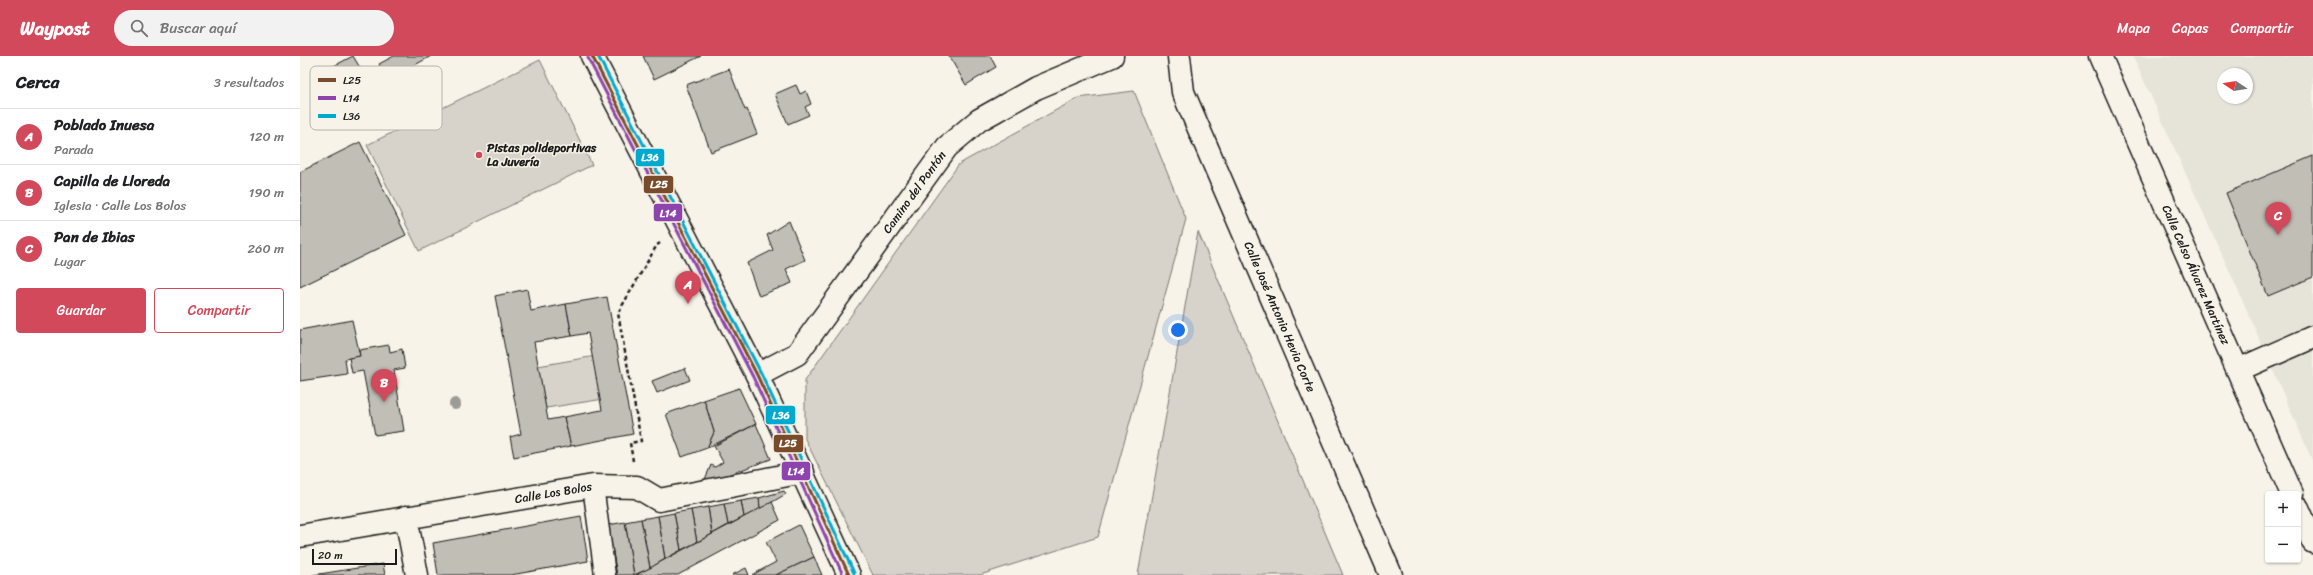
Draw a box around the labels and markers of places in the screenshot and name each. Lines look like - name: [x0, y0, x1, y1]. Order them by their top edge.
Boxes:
- place label: Pistas polideportivas La Juvería: [487, 137, 597, 173]
- marker: Pistas polideportivas La Juvería: [474, 150, 484, 160]
- pin: C: [2265, 202, 2291, 235]
- pin: A: [675, 271, 701, 304]
- pin: B: [371, 369, 397, 402]

